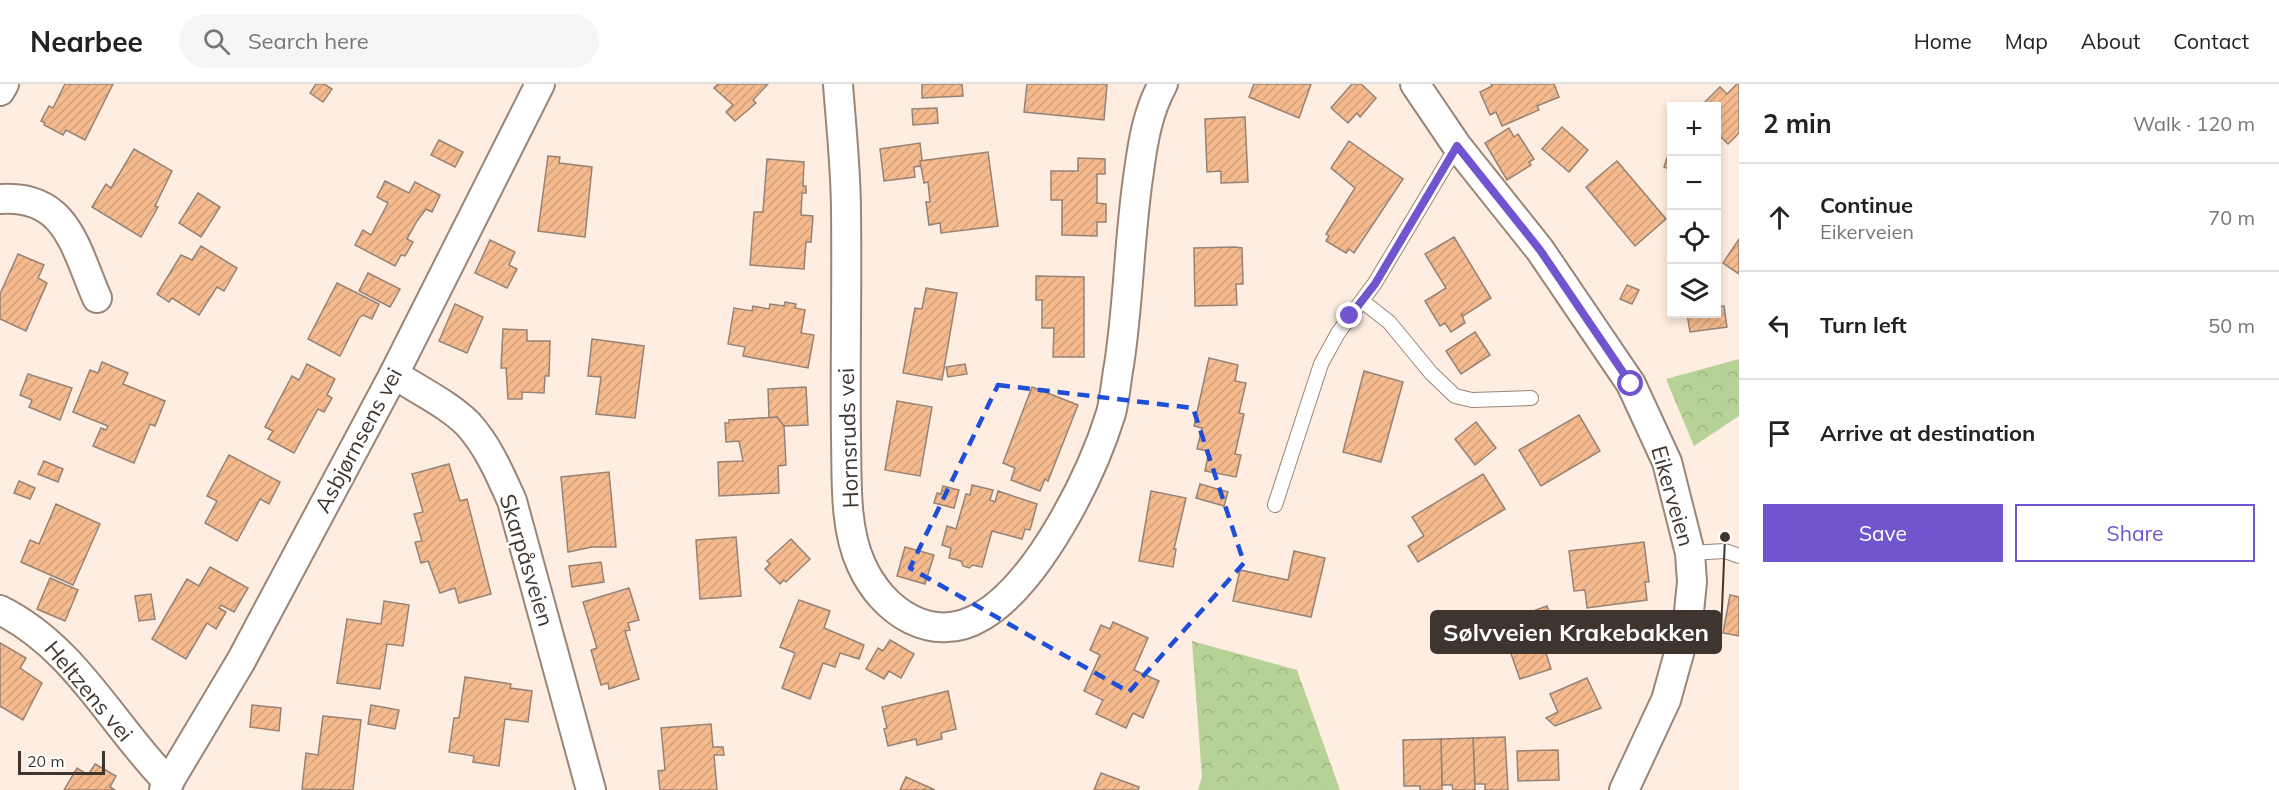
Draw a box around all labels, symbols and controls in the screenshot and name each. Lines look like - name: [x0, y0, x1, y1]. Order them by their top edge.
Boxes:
- search box: [179, 14, 599, 68]
- text: Nearbee: [30, 24, 143, 59]
- icon: search: [200, 25, 233, 58]
- text: Search here: [248, 27, 369, 55]
- text: Home: [1914, 28, 1972, 54]
- text: Map: [2005, 28, 2048, 54]
- text: About: [2081, 28, 2140, 54]
- text: Contact: [2173, 28, 2249, 54]
- map controls: [1667, 102, 1721, 318]
- button: +: [1667, 102, 1721, 156]
- text: 2 min: [1763, 107, 1832, 140]
- text: Walk · 120 m: [2133, 111, 2255, 136]
- button: −: [1667, 156, 1721, 210]
- text: Continue: [1820, 191, 1913, 219]
- icon: ahead: [1763, 201, 1796, 234]
- text: 70 m: [2208, 205, 2255, 230]
- button: locate: [1667, 210, 1721, 264]
- text: Eikerveien: [1820, 219, 1914, 244]
- button: layers: [1667, 264, 1721, 318]
- route end: [1336, 302, 1362, 328]
- icon: left: [1763, 309, 1796, 342]
- text: Turn left: [1820, 311, 1907, 339]
- text: 50 m: [2208, 313, 2255, 338]
- street label: Asbjørnsens vei: [308, 363, 408, 517]
- street label: Hornsruds vei: [832, 367, 864, 509]
- route start: [1617, 370, 1643, 396]
- icon: arrive: [1763, 417, 1796, 450]
- text: Arrive at destination: [1820, 419, 2035, 447]
- street label: Eikerveien: [1645, 442, 1701, 550]
- street label: Skarpåsveien: [494, 490, 560, 630]
- button: Save: [1763, 504, 2003, 562]
- button: Share: [2015, 504, 2255, 562]
- callout: Sølvveien Krakebakken: [1431, 611, 1721, 653]
- text: Sølvveien Krakebakken: [1443, 617, 1709, 647]
- street label: Heltzens vei: [39, 635, 139, 747]
- scale bar: [18, 748, 105, 776]
- text: 20 m: [27, 751, 64, 771]

